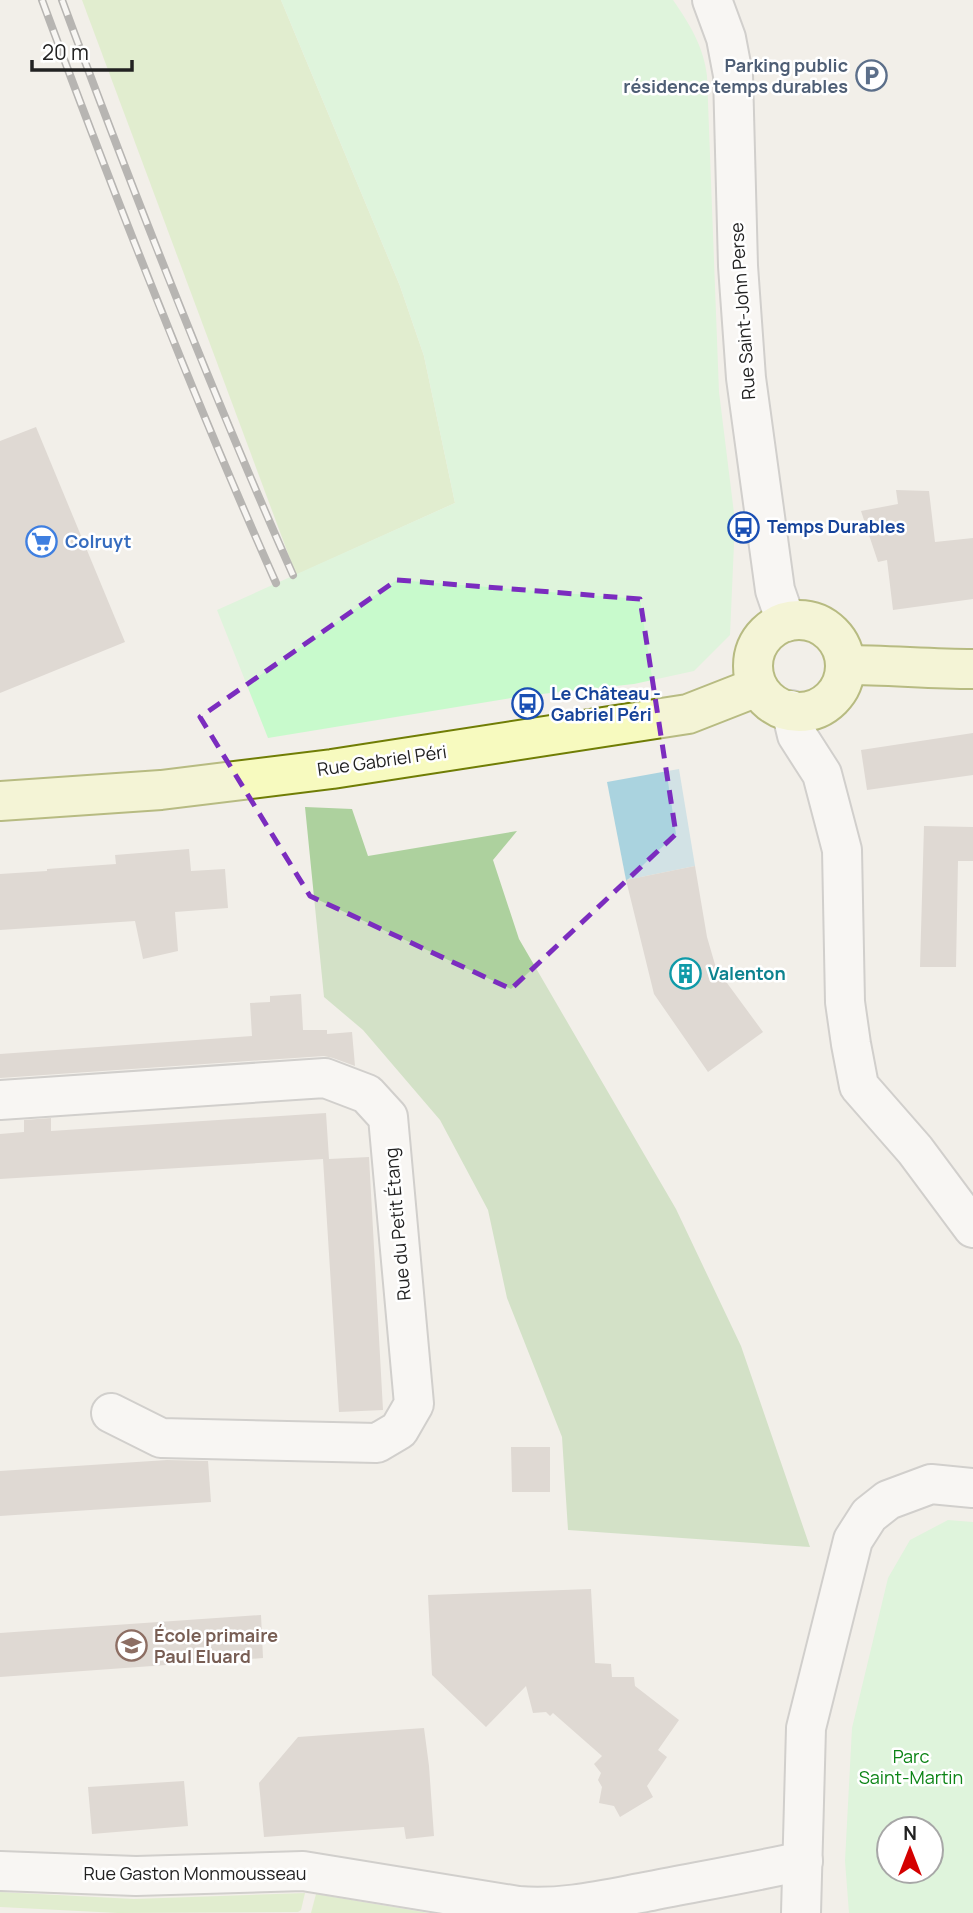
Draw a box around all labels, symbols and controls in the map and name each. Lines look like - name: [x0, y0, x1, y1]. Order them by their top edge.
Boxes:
- scale bar: [32, 28, 131, 72]
- text: 20 m: [42, 38, 89, 66]
- place label: Parking public résidence temps durables: [623, 53, 848, 98]
- parking icon: Parking public résidence temps durables: [854, 59, 888, 93]
- street label: Rue Saint-John Perse: [724, 222, 760, 401]
- bus stop icon: Temps Durables: [727, 510, 761, 544]
- place label: Temps Durables: [767, 514, 906, 538]
- supermarket icon: Colruyt: [25, 525, 59, 559]
- place label: Colruyt: [65, 529, 132, 553]
- place label: Le Château - Gabriel Péri: [551, 681, 661, 726]
- bus stop icon: Le Château - Gabriel Péri: [511, 687, 545, 721]
- street label: Rue Gabriel Péri: [316, 739, 448, 781]
- building icon: Valenton: [668, 957, 702, 991]
- place label: Valenton: [708, 961, 786, 985]
- street label: Rue du Petit Étang: [378, 1147, 416, 1302]
- place label: École primaire Paul Eluard: [154, 1623, 278, 1668]
- school or university icon: École primaire Paul Eluard: [114, 1629, 148, 1663]
- park label: Parc Saint-Martin: [859, 1744, 963, 1789]
- north arrow: [875, 1815, 945, 1885]
- text: N: [903, 1820, 917, 1846]
- street label: Rue Gaston Monmousseau: [83, 1861, 307, 1885]

